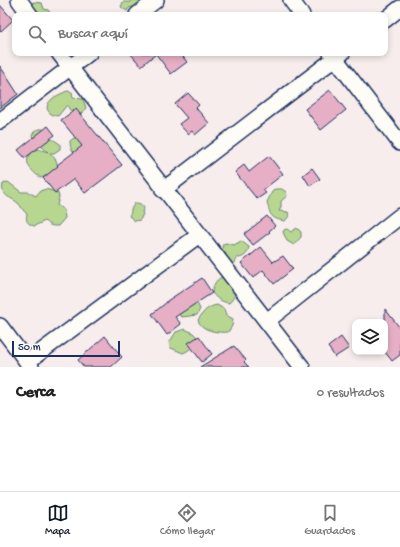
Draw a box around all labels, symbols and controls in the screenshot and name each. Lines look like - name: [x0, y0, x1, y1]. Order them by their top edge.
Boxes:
- search box: [12, 12, 388, 56]
- icon: search: [26, 23, 48, 45]
- text: Buscar aquí: [58, 25, 128, 43]
- map controls: [352, 319, 388, 355]
- button: layers: [352, 319, 388, 355]
- scale bar: [12, 339, 120, 358]
- text: 50 m: [18, 342, 40, 354]
- text: Cerca: [16, 383, 55, 403]
- text: 0 resultados: [317, 386, 384, 401]
- tab: Mapa: [45, 502, 70, 538]
- tab: Cómo llegar: [160, 502, 214, 538]
- tab: Guardados: [304, 502, 355, 538]

